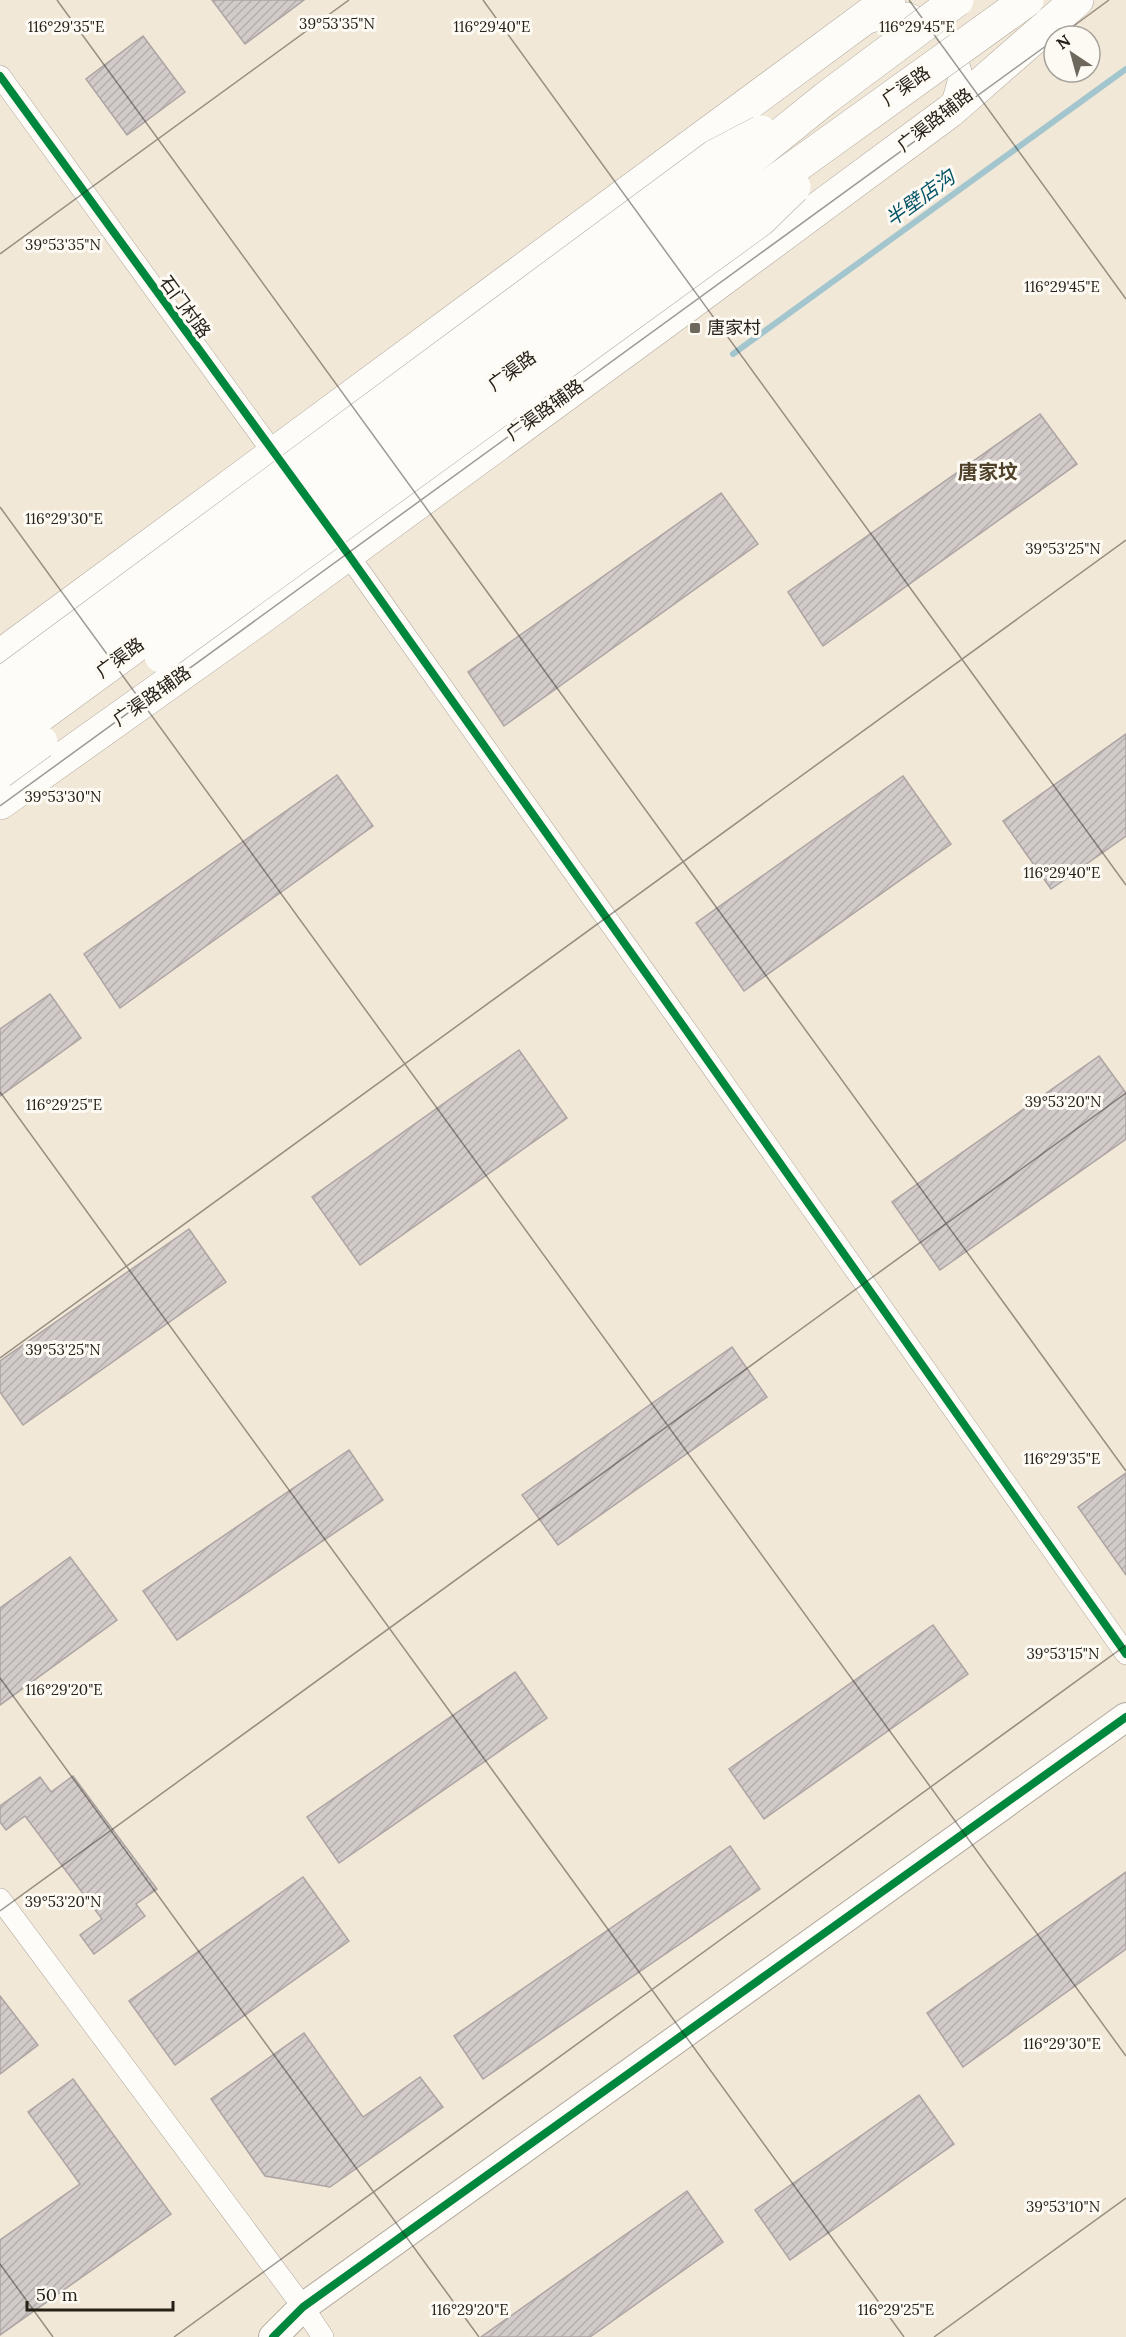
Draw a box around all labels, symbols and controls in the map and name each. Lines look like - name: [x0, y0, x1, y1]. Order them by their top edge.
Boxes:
- text: 39°53'35"N: [299, 14, 375, 33]
- text: 116°29'35"E: [28, 17, 104, 36]
- text: 116°29'40"E: [454, 17, 530, 36]
- text: 116°29'45"E: [879, 17, 955, 36]
- north arrow: [1042, 24, 1102, 84]
- text: N: [1052, 30, 1074, 54]
- street label: 广渠路: [877, 61, 934, 110]
- street label: 广渠路辅路: [892, 83, 977, 156]
- water label: 半壁店沟: [880, 163, 961, 231]
- text: 39°53'35"N: [25, 235, 101, 254]
- street label: 石门村路: [155, 271, 216, 343]
- text: 116°29'45"E: [1024, 277, 1100, 296]
- place label: 唐家村: [707, 316, 761, 339]
- marker: 唐家村: [688, 321, 702, 335]
- street label: 广渠路: [483, 345, 540, 396]
- street label: 广渠路辅路: [502, 374, 588, 445]
- district label: 唐家坟: [958, 459, 1018, 484]
- text: 116°29'30"E: [25, 509, 103, 528]
- text: 39°53'25"N: [1025, 539, 1101, 558]
- street label: 广渠路: [91, 632, 148, 683]
- street label: 广渠路辅路: [108, 660, 195, 731]
- text: 39°53'30"N: [24, 787, 102, 806]
- text: 116°29'40"E: [1024, 863, 1100, 882]
- text: 39°53'20"N: [1025, 1092, 1101, 1111]
- text: 116°29'25"E: [26, 1095, 102, 1114]
- text: 39°53'25"N: [25, 1340, 101, 1359]
- text: 116°29'35"E: [1024, 1449, 1100, 1468]
- text: 39°53'15"N: [1026, 1644, 1100, 1663]
- text: 116°29'20"E: [25, 1680, 103, 1699]
- text: 39°53'20"N: [25, 1892, 101, 1911]
- text: 116°29'30"E: [1023, 2034, 1101, 2053]
- text: 39°53'10"N: [1026, 2197, 1100, 2216]
- scale bar: [27, 2274, 172, 2312]
- text: 50 m: [36, 2283, 78, 2306]
- text: 116°29'20"E: [431, 2300, 509, 2319]
- text: 116°29'25"E: [858, 2300, 934, 2319]

